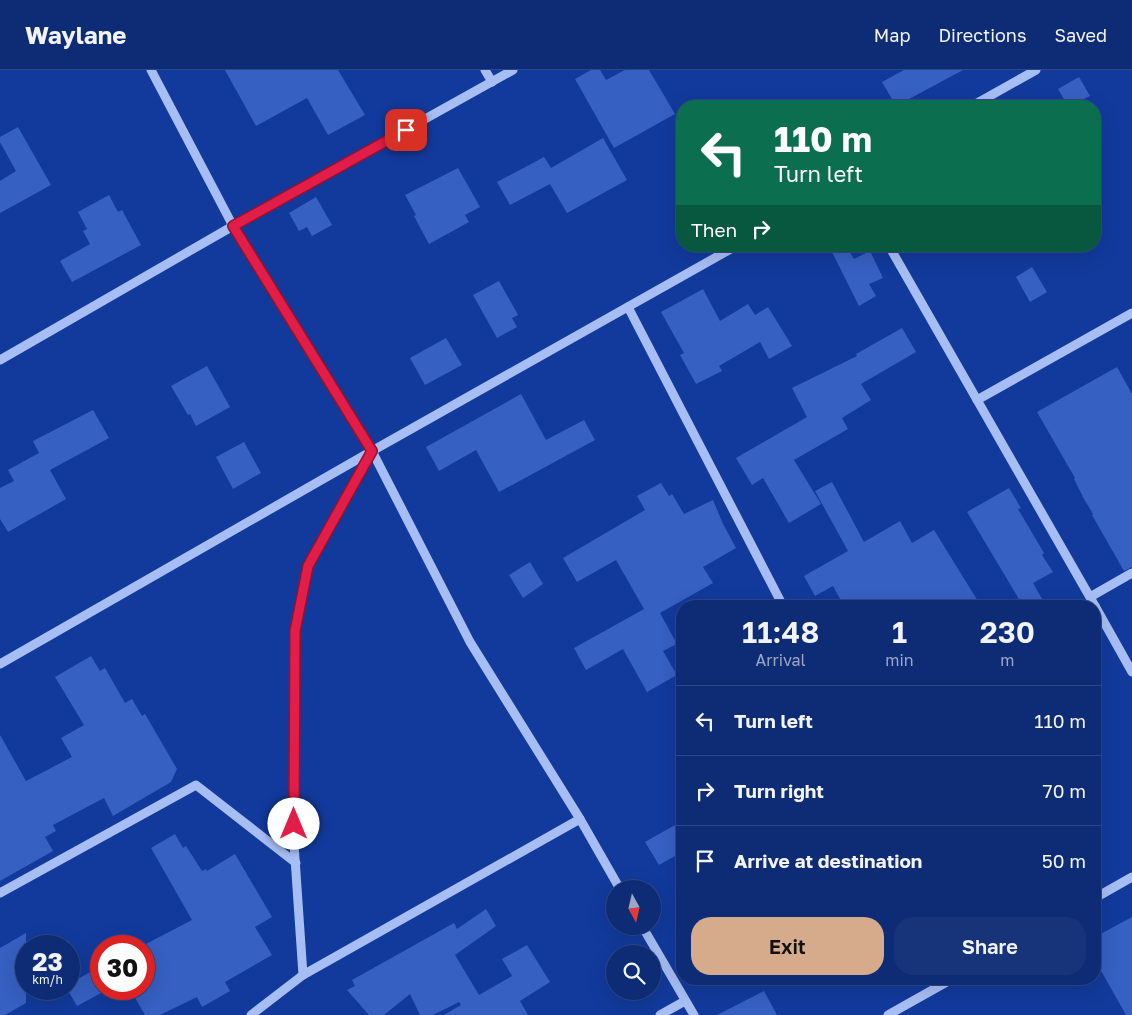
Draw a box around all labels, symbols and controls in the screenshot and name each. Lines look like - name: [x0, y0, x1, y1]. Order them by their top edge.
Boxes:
- text: Waylane: [25, 20, 126, 49]
- text: Map: [874, 24, 910, 46]
- text: Directions: [938, 24, 1026, 46]
- text: Saved: [1054, 24, 1107, 46]
- pin: [385, 109, 427, 151]
- icon: arrive: [392, 116, 420, 144]
- text: 110 m: [774, 118, 872, 160]
- icon: left: [691, 120, 756, 185]
- text: Turn left: [774, 160, 863, 187]
- icon: right: [747, 215, 775, 243]
- text: Then: [691, 218, 737, 241]
- text: 11:48: [742, 614, 819, 650]
- text: 1: [892, 614, 907, 650]
- text: 230: [980, 614, 1035, 650]
- text: Arrival: [756, 650, 806, 670]
- text: min: [885, 650, 914, 670]
- text: m: [1000, 650, 1014, 670]
- icon: left: [691, 707, 719, 735]
- text: Turn left: [734, 709, 813, 732]
- text: 110 m: [1034, 709, 1086, 732]
- icon: right: [691, 777, 719, 805]
- text: Turn right: [734, 779, 824, 802]
- text: 70 m: [1043, 779, 1086, 802]
- position arrow: [267, 797, 319, 849]
- icon: arrive: [691, 847, 719, 875]
- text: Arrive at destination: [734, 849, 922, 872]
- text: 50 m: [1042, 849, 1086, 872]
- north arrow: [606, 880, 661, 935]
- map controls: [606, 880, 661, 1000]
- button: Exit: [691, 917, 884, 975]
- button: Share: [894, 917, 1086, 975]
- speed limit sign: 30: [90, 935, 155, 1000]
- button: search: [606, 945, 661, 1000]
- text: 23: [32, 946, 63, 977]
- text: km/h: [32, 972, 63, 987]

